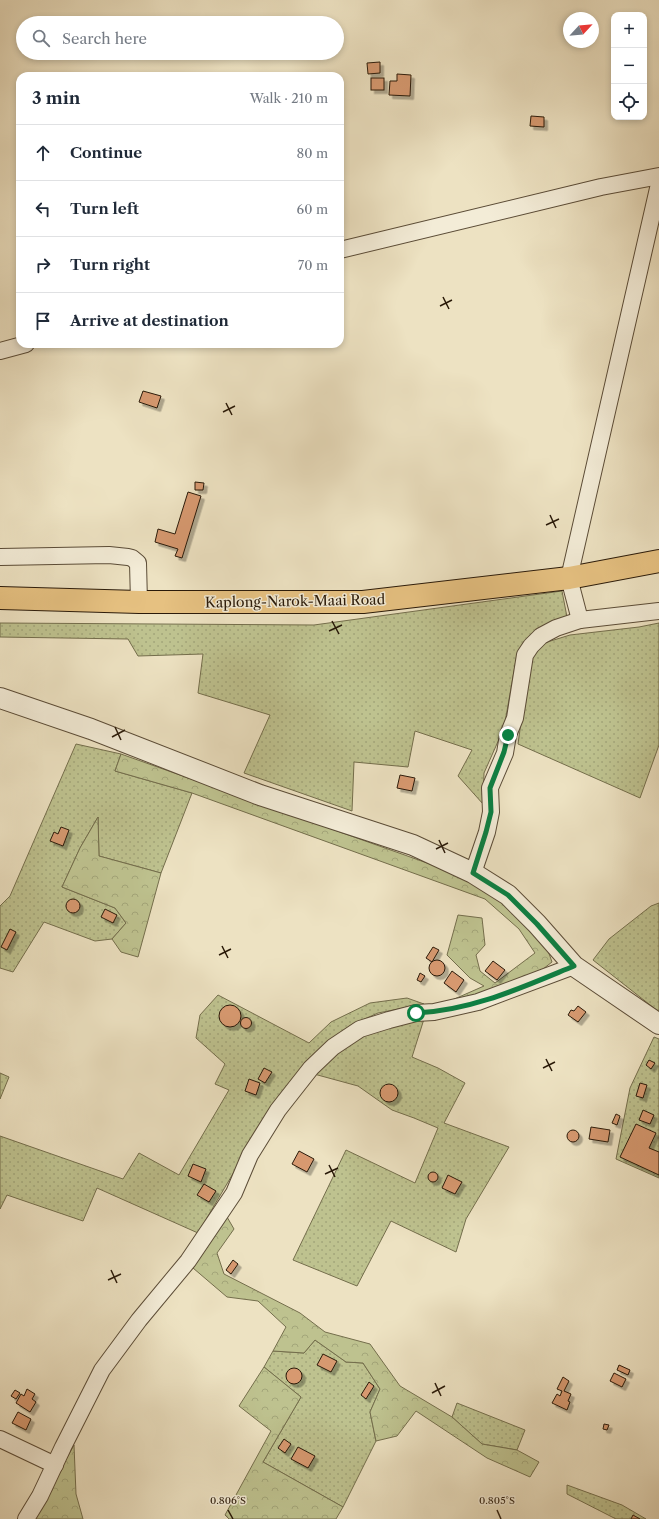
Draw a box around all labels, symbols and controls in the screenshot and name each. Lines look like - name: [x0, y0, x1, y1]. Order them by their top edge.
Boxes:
- north arrow: [563, 12, 599, 48]
- map controls: [611, 12, 647, 120]
- button: +: [611, 12, 647, 48]
- search box: [16, 16, 344, 60]
- icon: search: [30, 27, 52, 49]
- text: Search here: [62, 29, 147, 48]
- button: −: [611, 48, 647, 84]
- button: locate: [611, 84, 647, 120]
- text: 3 min: [32, 88, 81, 108]
- text: Walk · 210 m: [250, 90, 328, 106]
- icon: ahead: [32, 142, 54, 164]
- text: Continue: [70, 143, 142, 162]
- text: 80 m: [296, 145, 328, 161]
- icon: left: [32, 198, 54, 220]
- text: Turn left: [70, 199, 139, 218]
- text: 60 m: [297, 201, 328, 217]
- icon: right: [32, 254, 54, 276]
- text: Turn right: [70, 255, 150, 274]
- text: 70 m: [298, 257, 328, 273]
- icon: arrive: [32, 310, 54, 332]
- text: Arrive at destination: [70, 311, 229, 330]
- street label: Kaplong-Narok-Maai Road: [205, 590, 386, 612]
- route end: [499, 726, 517, 744]
- route start: [407, 1004, 425, 1022]
- text: 0.806°S: [210, 1494, 246, 1507]
- text: 0.805°S: [479, 1494, 515, 1507]

